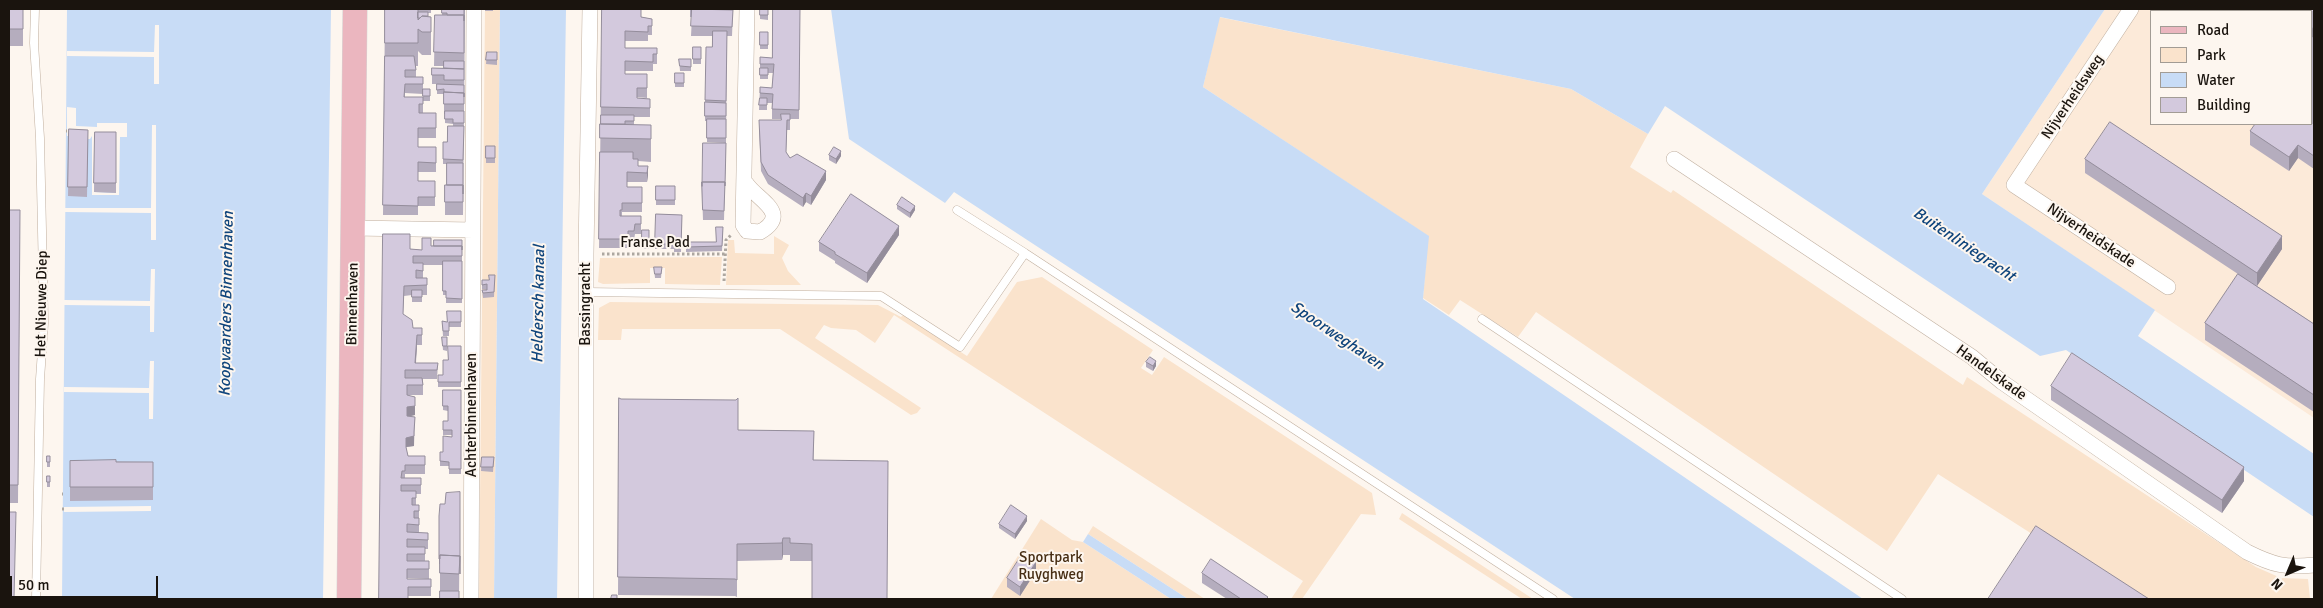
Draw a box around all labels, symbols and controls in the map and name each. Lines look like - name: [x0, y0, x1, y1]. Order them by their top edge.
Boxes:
- legend: [2150, 10, 2313, 125]
- text: Road: [2197, 21, 2229, 39]
- text: Park: [2197, 46, 2226, 64]
- street label: Nijverheidsweg: [2038, 51, 2108, 143]
- text: Water: [2197, 71, 2235, 89]
- text: Building: [2197, 96, 2251, 114]
- street label: Nijverheidskade: [2043, 200, 2139, 272]
- water label: Buitenliniegracht: [1909, 204, 2019, 286]
- water label: Koopvaarders Binnenhaven: [216, 211, 238, 397]
- street label: Franse Pad: [620, 234, 690, 252]
- water label: Heldersch kanaal: [528, 245, 550, 363]
- street label: Het Nieuwe Diep: [32, 250, 52, 358]
- street label: Binnenhaven: [343, 262, 363, 346]
- street label: Bassingracht: [577, 262, 595, 346]
- water label: Spoorweghaven: [1287, 298, 1387, 374]
- street label: Handelskade: [1952, 341, 2030, 405]
- street label: Achterbinnenhaven: [463, 353, 481, 477]
- north arrow: [2263, 548, 2313, 598]
- park label: Sportpark Ruyghweg: [1018, 549, 1084, 584]
- scale bar: [12, 566, 160, 598]
- text: N: [2268, 575, 2286, 593]
- text: 50 m: [18, 576, 49, 594]

